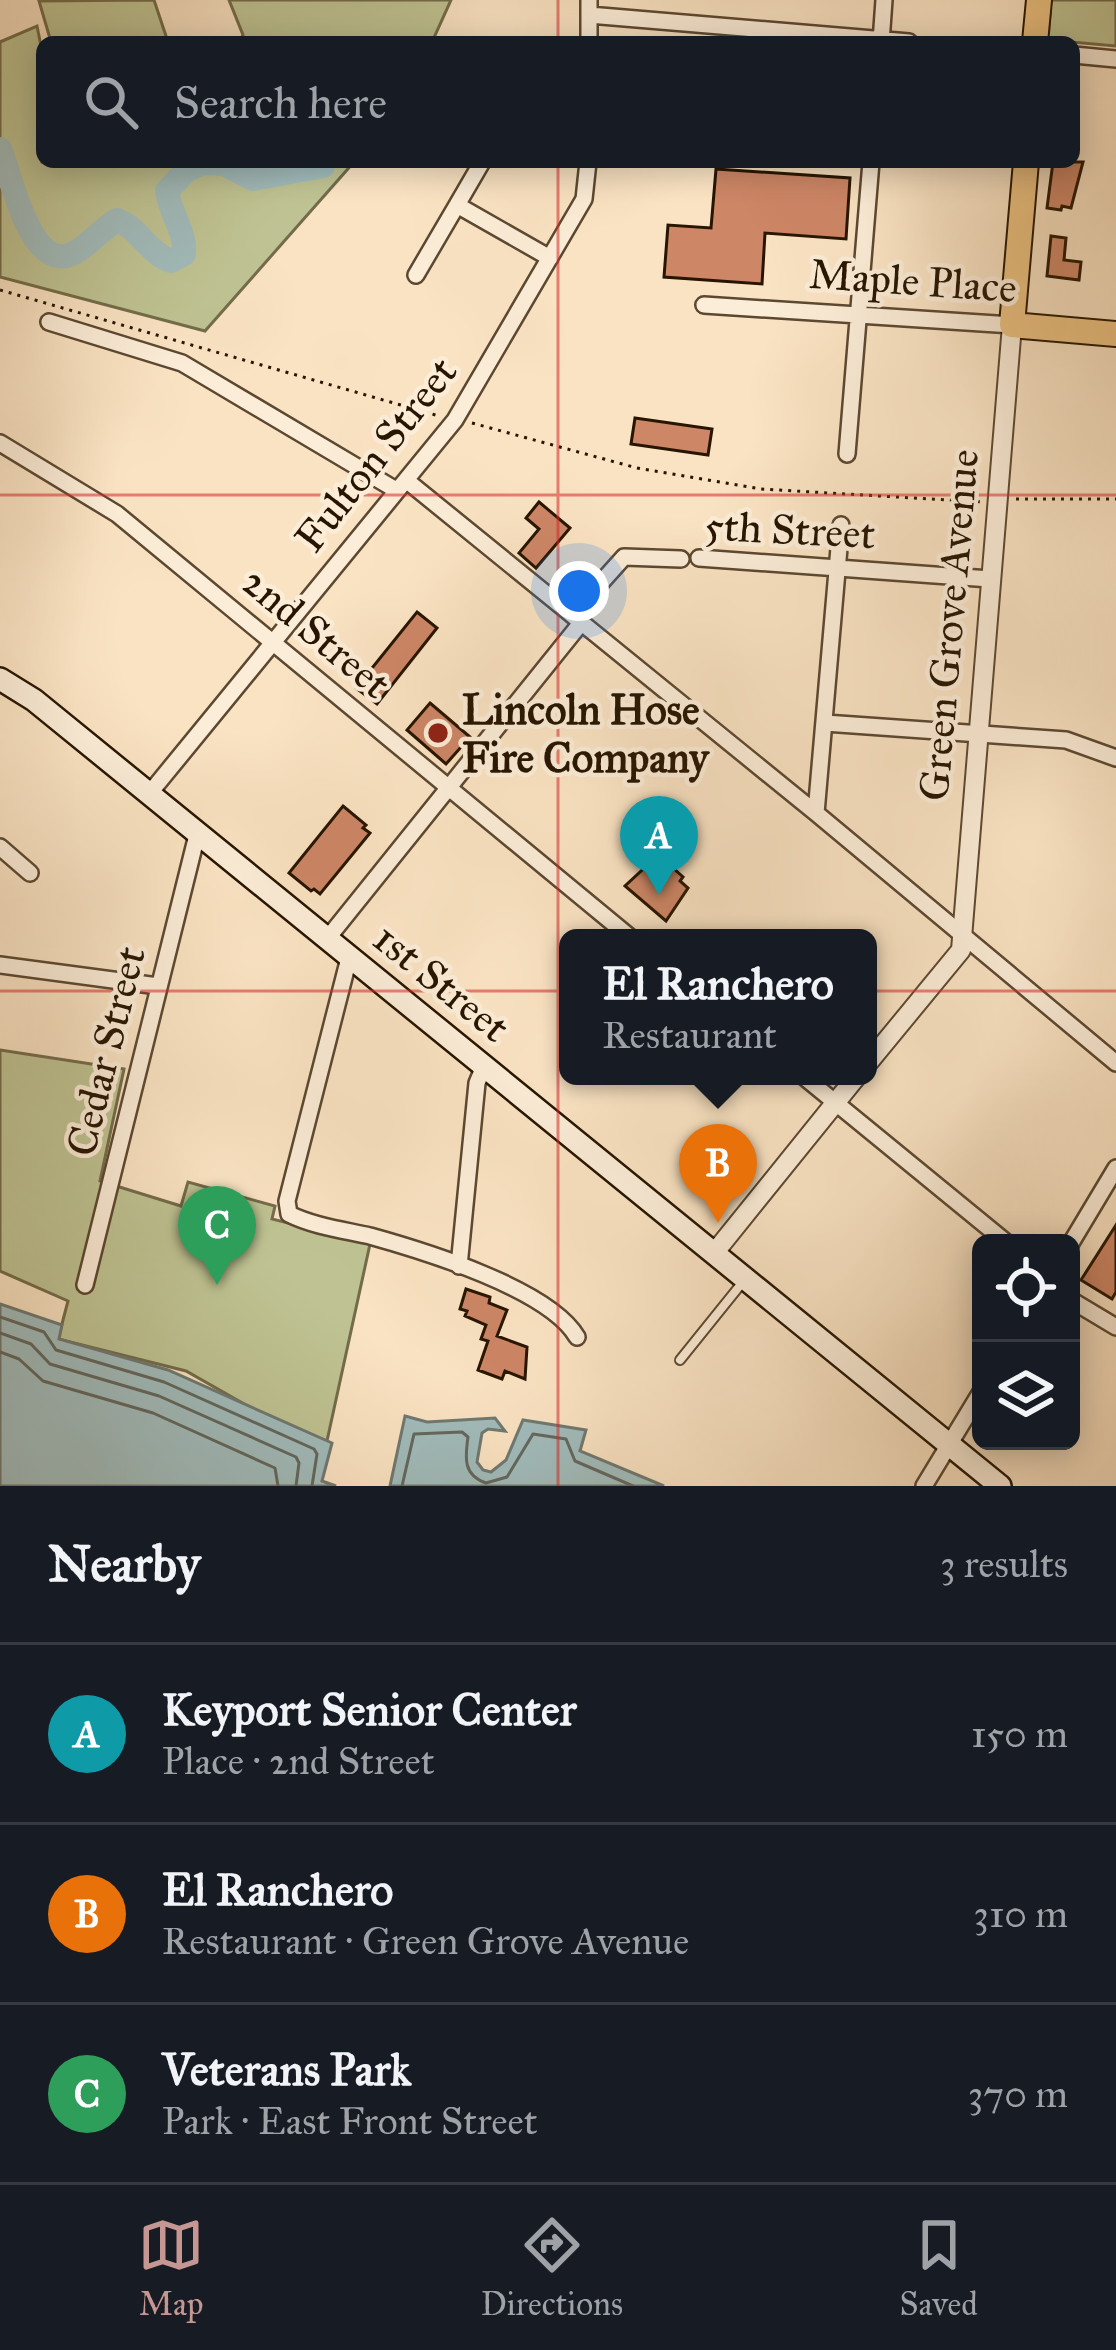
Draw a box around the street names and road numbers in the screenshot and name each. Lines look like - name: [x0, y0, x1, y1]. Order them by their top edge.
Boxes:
- street label: Maple Place: [807, 248, 1018, 314]
- street label: Fulton Street: [284, 347, 468, 562]
- street label: Green Grove Avenue: [908, 447, 990, 803]
- street label: 5th Street: [703, 500, 877, 560]
- street label: 2nd Street: [232, 556, 401, 710]
- street label: 1st Street: [363, 912, 520, 1053]
- street label: Cedar Street: [55, 941, 157, 1161]

